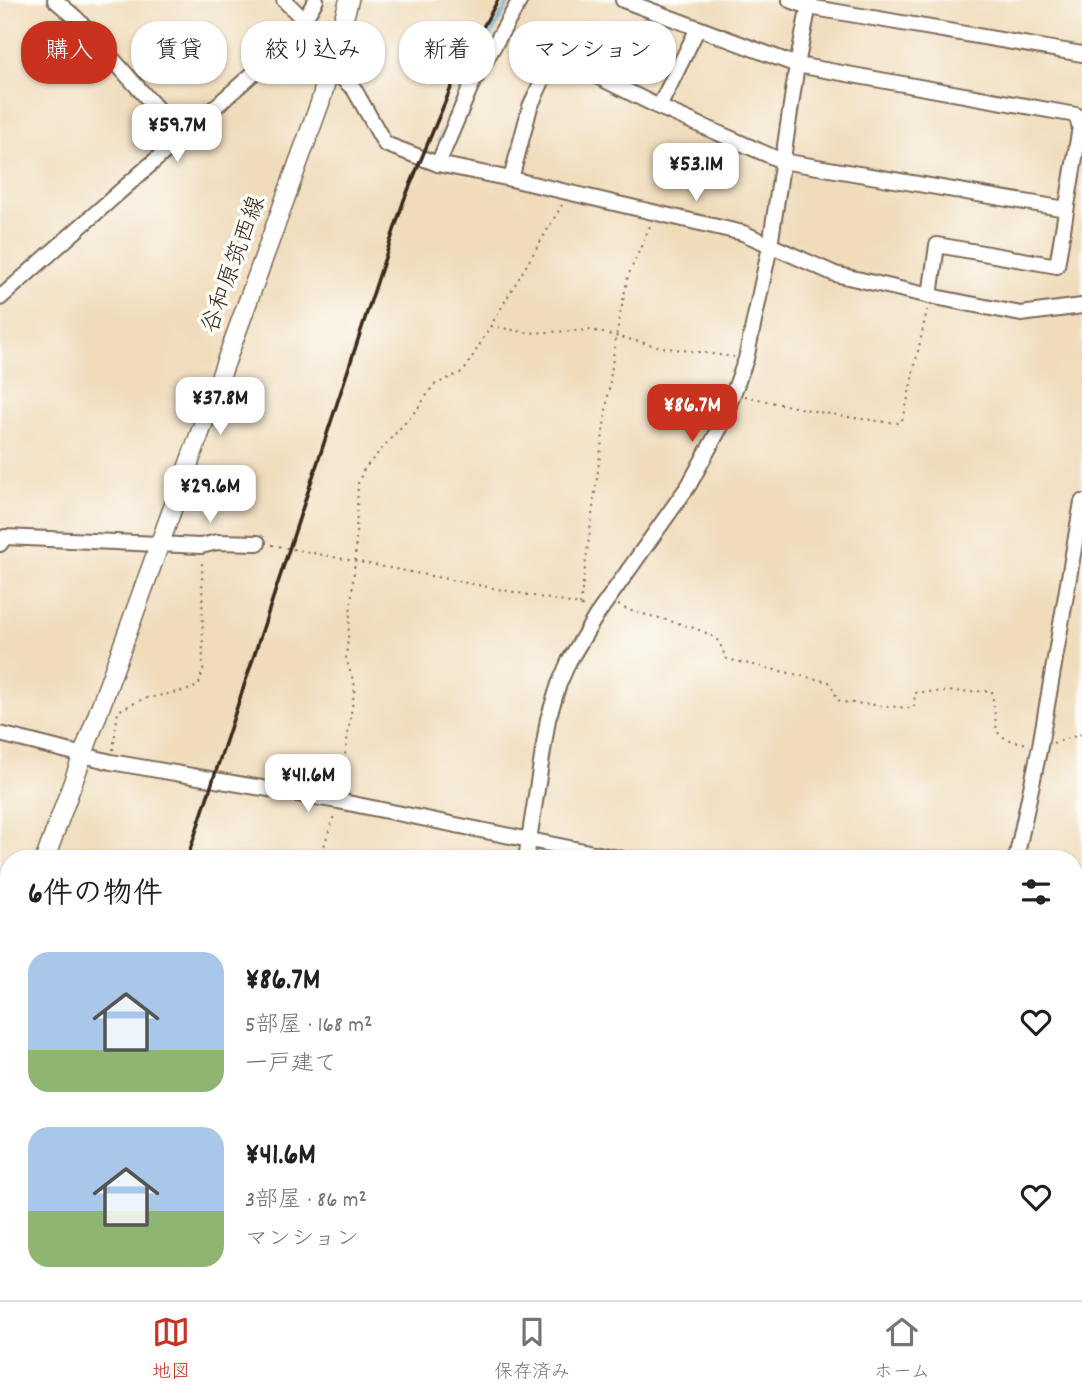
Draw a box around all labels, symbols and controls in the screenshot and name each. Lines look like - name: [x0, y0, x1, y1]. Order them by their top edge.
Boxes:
- chip: 購入: [21, 21, 117, 84]
- chip: 賃貸: [131, 21, 227, 84]
- chip: 絞り込み: [241, 21, 385, 84]
- chip: 新着: [399, 21, 495, 84]
- chip: マンション: [509, 21, 676, 84]
- pin: ¥59.7M: [120, 104, 234, 164]
- text: ¥59.7M: [148, 110, 206, 143]
- pin: ¥53.1M: [639, 144, 753, 203]
- text: ¥53.1M: [669, 149, 723, 182]
- street label: 谷和原筑西線: [194, 192, 276, 338]
- pin: ¥37.8M: [163, 378, 277, 437]
- text: ¥37.8M: [192, 383, 248, 416]
- pin: ¥86.7M: [635, 384, 749, 444]
- text: ¥86.7M: [663, 390, 721, 423]
- pin: ¥29.6M: [153, 466, 267, 525]
- text: ¥29.6M: [180, 471, 240, 504]
- pin: ¥41.6M: [251, 754, 365, 814]
- text: ¥41.6M: [281, 760, 335, 793]
- icon: filters: [1017, 873, 1055, 911]
- text: 6件の物件: [28, 875, 163, 918]
- text: ¥86.7M: [245, 961, 320, 1004]
- icon: home: [84, 980, 168, 1064]
- icon: heart: [1017, 1003, 1055, 1041]
- text: 5部屋 · 168 m²: [245, 1010, 372, 1043]
- text: 一戸建て: [245, 1049, 337, 1082]
- text: ¥41.6M: [245, 1136, 316, 1179]
- icon: home: [84, 1155, 168, 1239]
- icon: heart: [1017, 1178, 1055, 1216]
- text: 3部屋 · 86 m²: [245, 1185, 367, 1218]
- text: マンション: [245, 1224, 359, 1257]
- tab: 地図: [152, 1313, 190, 1387]
- tab: 保存済み: [494, 1313, 570, 1387]
- tab: ホーム: [874, 1313, 930, 1387]

